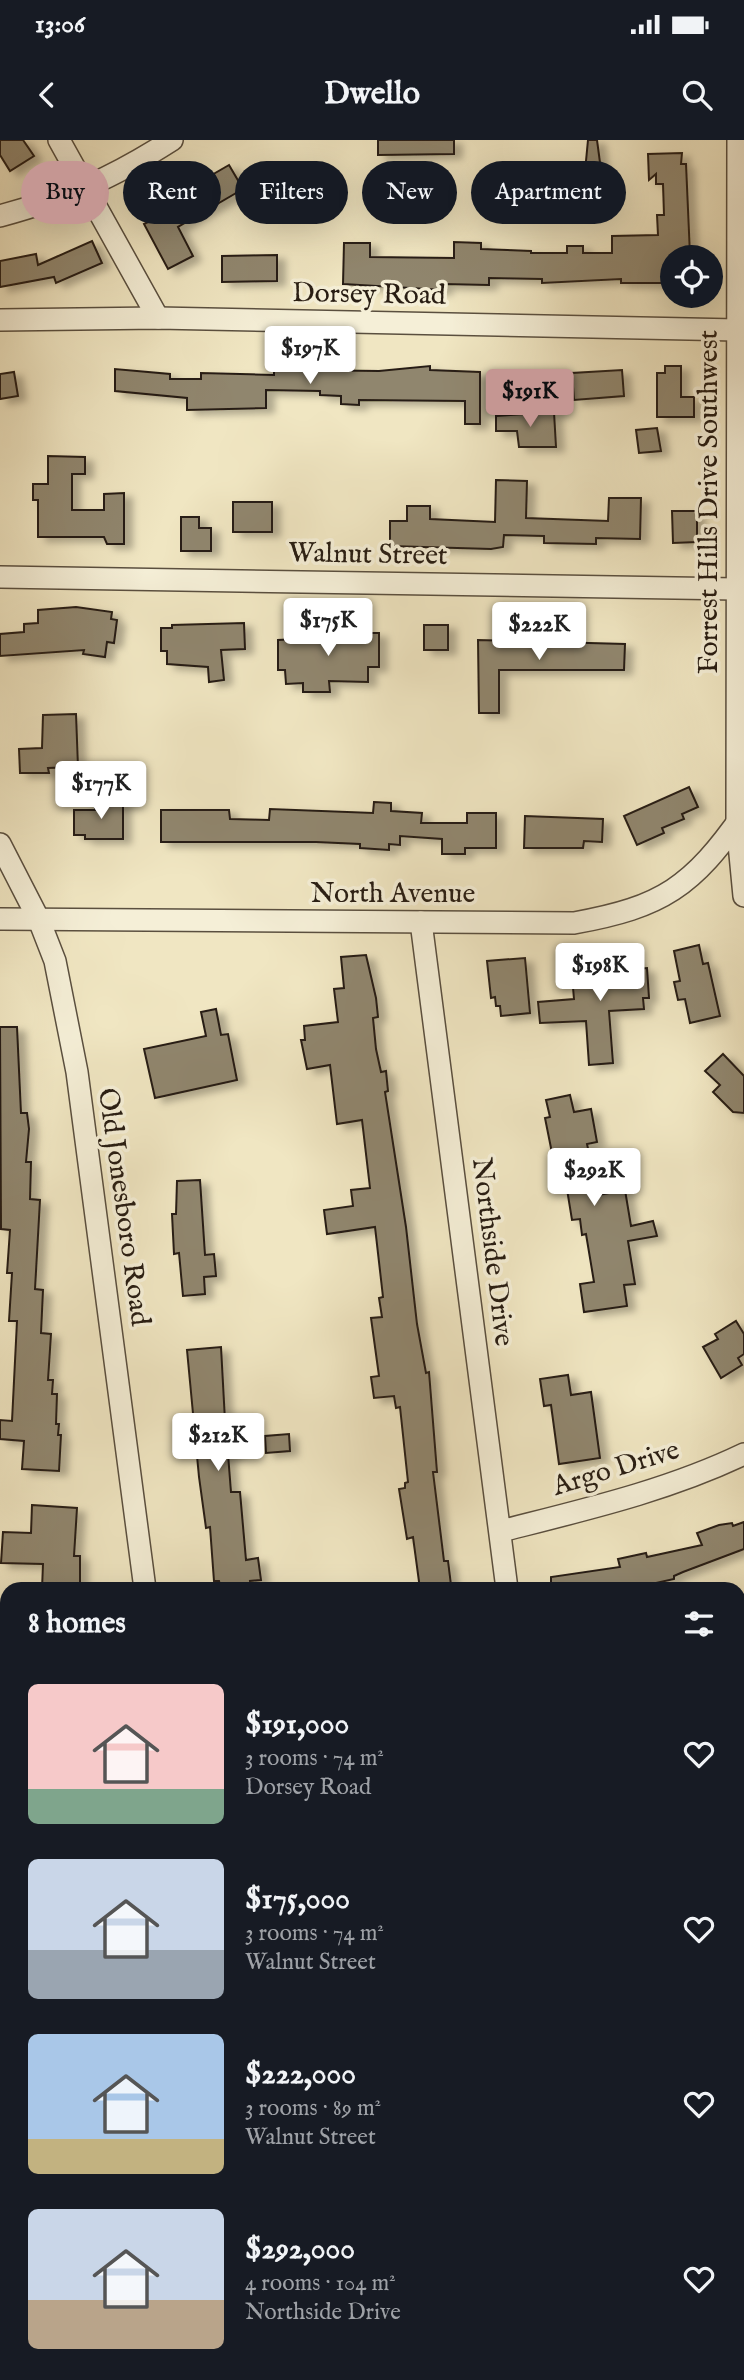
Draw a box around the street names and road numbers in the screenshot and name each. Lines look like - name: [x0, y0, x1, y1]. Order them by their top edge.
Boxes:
- street label: Dorsey Road: [292, 276, 446, 314]
- street label: Forrest Hills Drive Southwest: [692, 330, 727, 674]
- street label: Walnut Street: [288, 536, 448, 574]
- street label: North Avenue: [311, 877, 476, 912]
- street label: Old Jonesboro Road: [89, 1086, 157, 1328]
- street label: Northside Drive: [463, 1156, 521, 1348]
- street label: Argo Drive: [547, 1433, 684, 1505]

